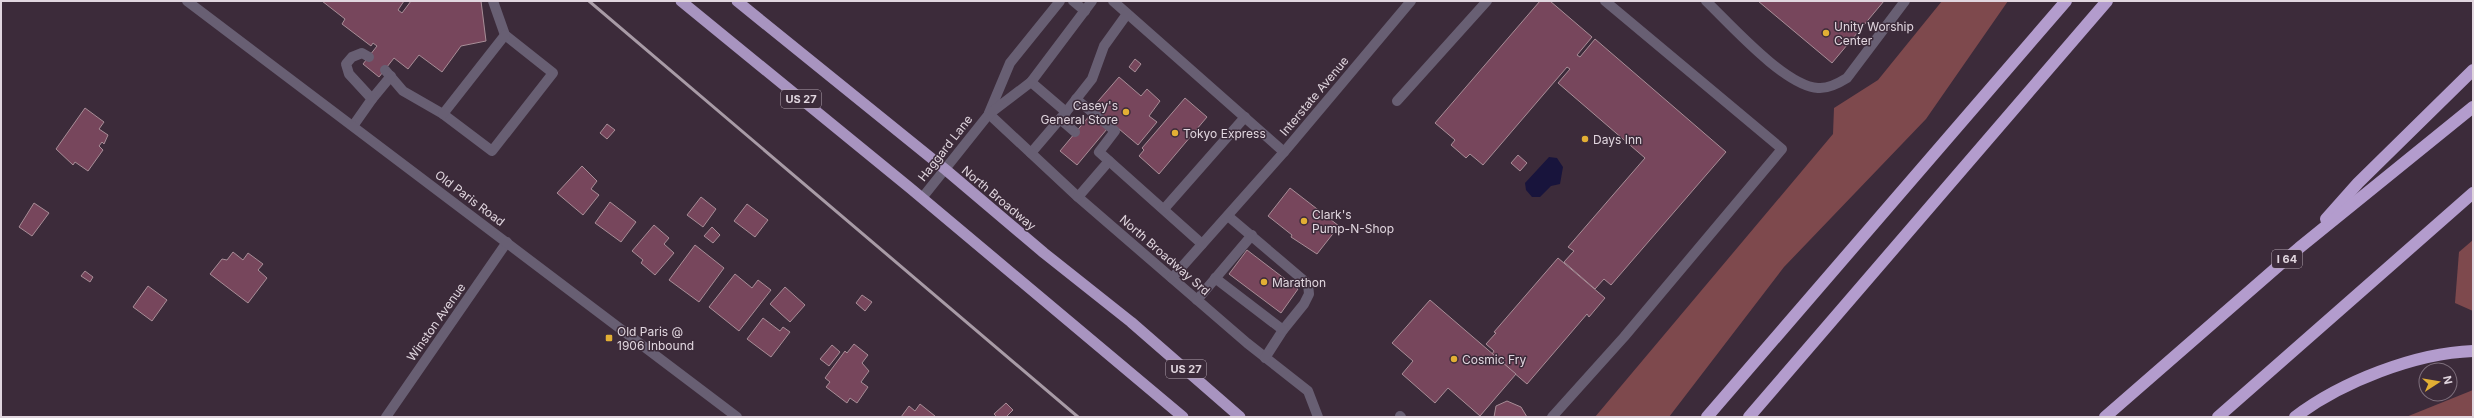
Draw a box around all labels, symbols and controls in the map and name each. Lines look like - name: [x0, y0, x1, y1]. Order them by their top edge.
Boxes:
- place label: Unity Worship Center: [1834, 19, 1914, 48]
- marker: Unity Worship Center: [1821, 28, 1831, 38]
- street label: Interstate Avenue: [1276, 53, 1352, 139]
- road number: US 27: [781, 90, 821, 108]
- place label: Casey's General Store: [1040, 98, 1118, 127]
- marker: Casey's General Store: [1121, 107, 1131, 117]
- street label: Haggard Lane: [915, 112, 975, 184]
- place label: Tokyo Express: [1183, 126, 1266, 141]
- marker: Tokyo Express: [1170, 128, 1180, 138]
- place label: Days Inn: [1593, 132, 1642, 147]
- marker: Days Inn: [1580, 134, 1590, 144]
- street label: North Broadway: [959, 163, 1039, 233]
- street label: Old Paris Road: [432, 167, 508, 229]
- place label: Clark's Pump-N-Shop: [1312, 207, 1394, 236]
- street label: North Broadway Srd: [1117, 212, 1213, 298]
- marker: Clark's Pump-N-Shop: [1299, 216, 1309, 226]
- road number: I 64: [2272, 250, 2302, 268]
- place label: Marathon: [1272, 275, 1326, 290]
- marker: Marathon: [1259, 277, 1269, 287]
- street label: Winston Avenue: [404, 280, 468, 364]
- place label: Old Paris @ 1906 Inbound: [617, 324, 694, 353]
- marker: Old Paris @ 1906 Inbound: [604, 333, 614, 343]
- place label: Cosmic Fry: [1462, 352, 1526, 367]
- marker: Cosmic Fry: [1449, 354, 1459, 364]
- road number: US 27: [1166, 360, 1206, 378]
- north arrow: [2418, 362, 2458, 402]
- text: N: [2440, 374, 2456, 385]

